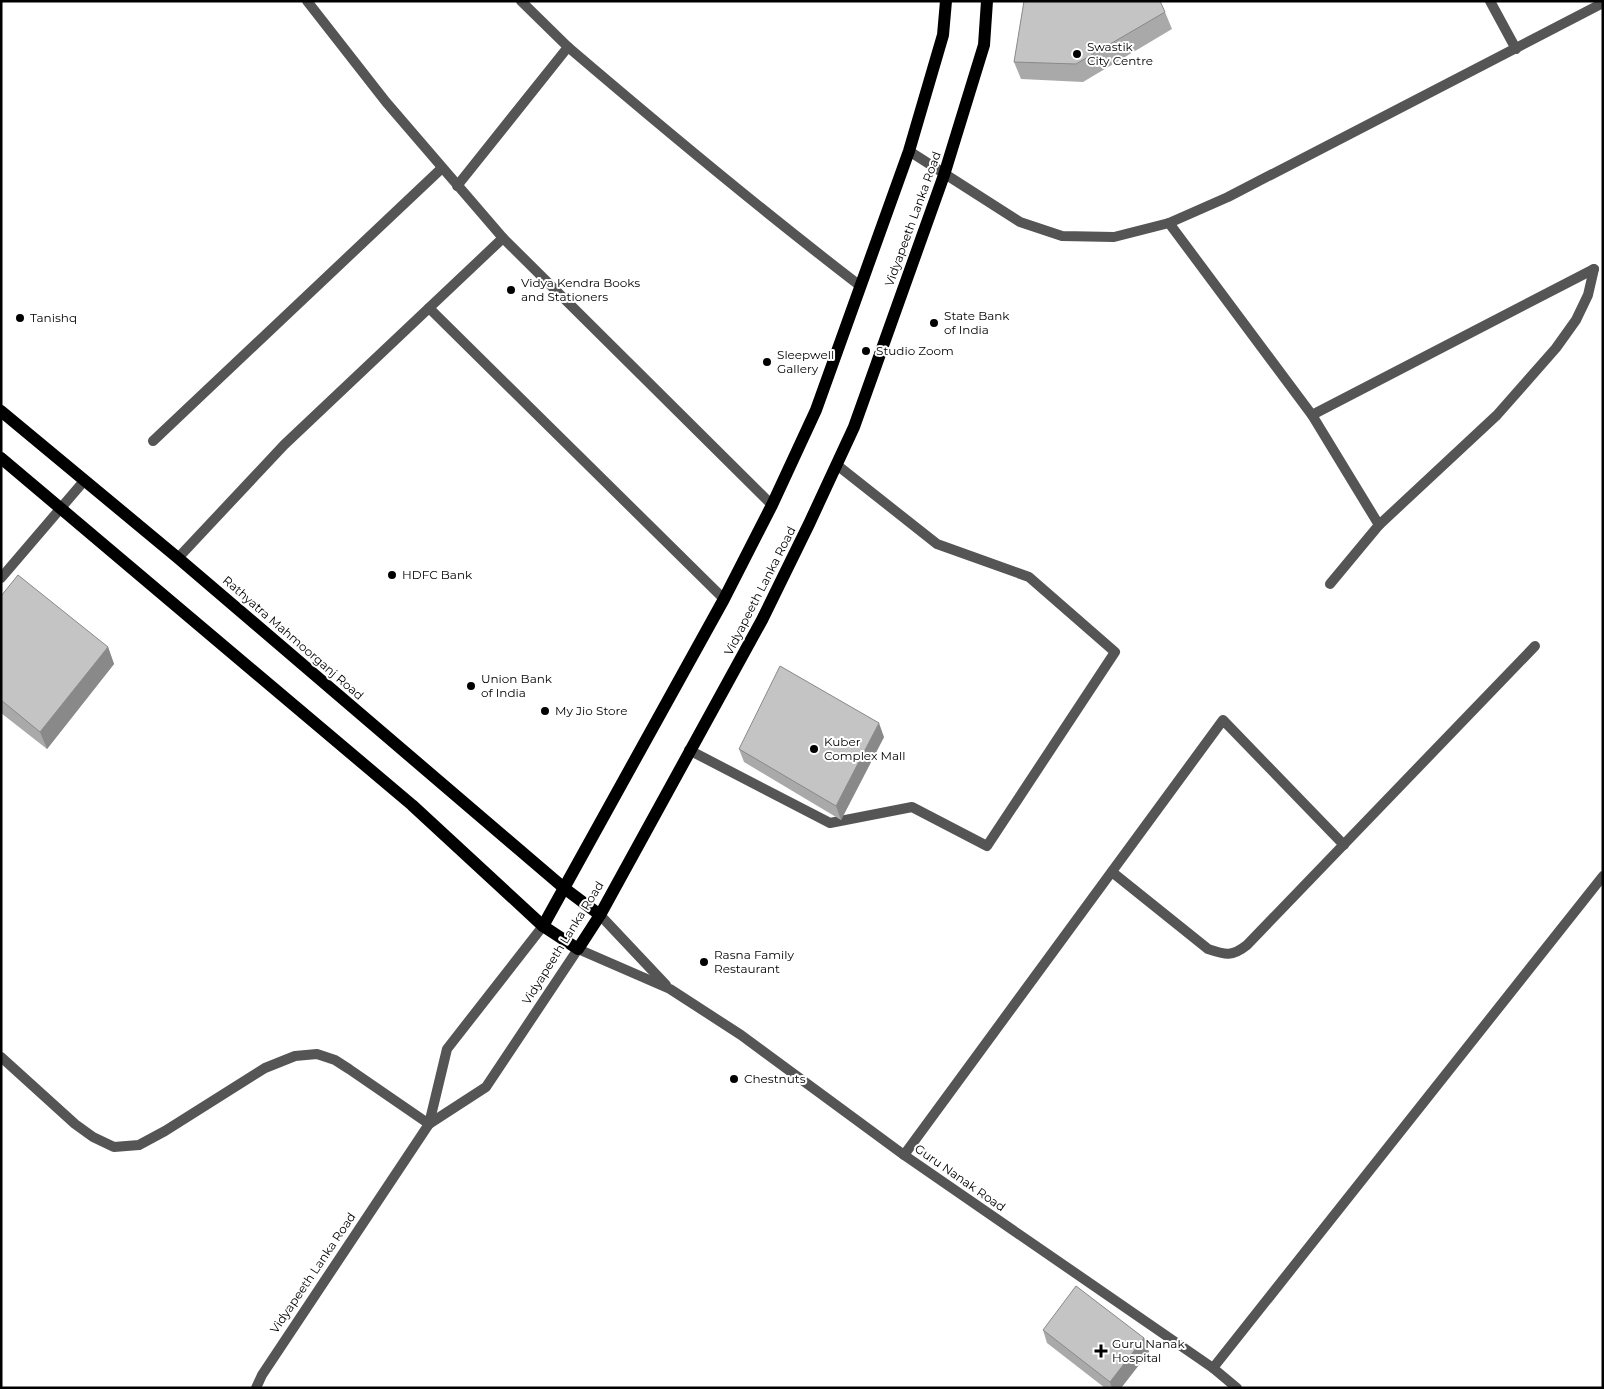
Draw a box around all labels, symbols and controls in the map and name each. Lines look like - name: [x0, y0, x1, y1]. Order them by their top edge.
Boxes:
- place label: Swastik City Centre: [1087, 39, 1153, 68]
- marker: Swastik City Centre: [1071, 48, 1083, 60]
- street label: Vidyapeeth Lanka Road: [881, 149, 944, 288]
- place label: Vidya Kendra Books and Stationers: [521, 275, 640, 304]
- marker: Vidya Kendra Books and Stationers: [505, 284, 517, 296]
- place label: State Bank of India: [944, 308, 1010, 337]
- place label: Tanishq: [30, 310, 77, 325]
- marker: Tanishq: [14, 312, 26, 324]
- marker: State Bank of India: [928, 317, 940, 329]
- place label: Studio Zoom: [876, 343, 954, 358]
- marker: Studio Zoom: [860, 345, 872, 357]
- place label: Sleepwell Gallery: [777, 347, 834, 376]
- marker: Sleepwell Gallery: [761, 356, 773, 368]
- street label: Vidyapeeth Lanka Road: [721, 524, 799, 658]
- place label: HDFC Bank: [402, 567, 473, 582]
- marker: HDFC Bank: [386, 569, 398, 581]
- street label: Rathyatra Mahmoorganj Road: [220, 572, 367, 703]
- place label: Union Bank of India: [481, 671, 553, 700]
- marker: Union Bank of India: [465, 680, 477, 692]
- place label: My Jio Store: [555, 703, 627, 718]
- marker: My Jio Store: [539, 705, 551, 717]
- place label: Kuber Complex Mall: [824, 734, 905, 763]
- marker: Kuber Complex Mall: [808, 743, 820, 755]
- street label: Vidyapeeth Lanka Road: [518, 878, 607, 1007]
- place label: Rasna Family Restaurant: [714, 947, 794, 976]
- marker: Rasna Family Restaurant: [698, 956, 710, 968]
- place label: Chestnuts: [744, 1071, 806, 1086]
- marker: Chestnuts: [728, 1073, 740, 1085]
- street label: Guru Nanak Road: [912, 1141, 1008, 1214]
- street label: Vidyapeeth Lanka Road: [267, 1209, 359, 1336]
- place label: Guru Nanak Hospital: [1112, 1336, 1185, 1365]
- marker: Guru Nanak Hospital: [1094, 1344, 1108, 1358]

